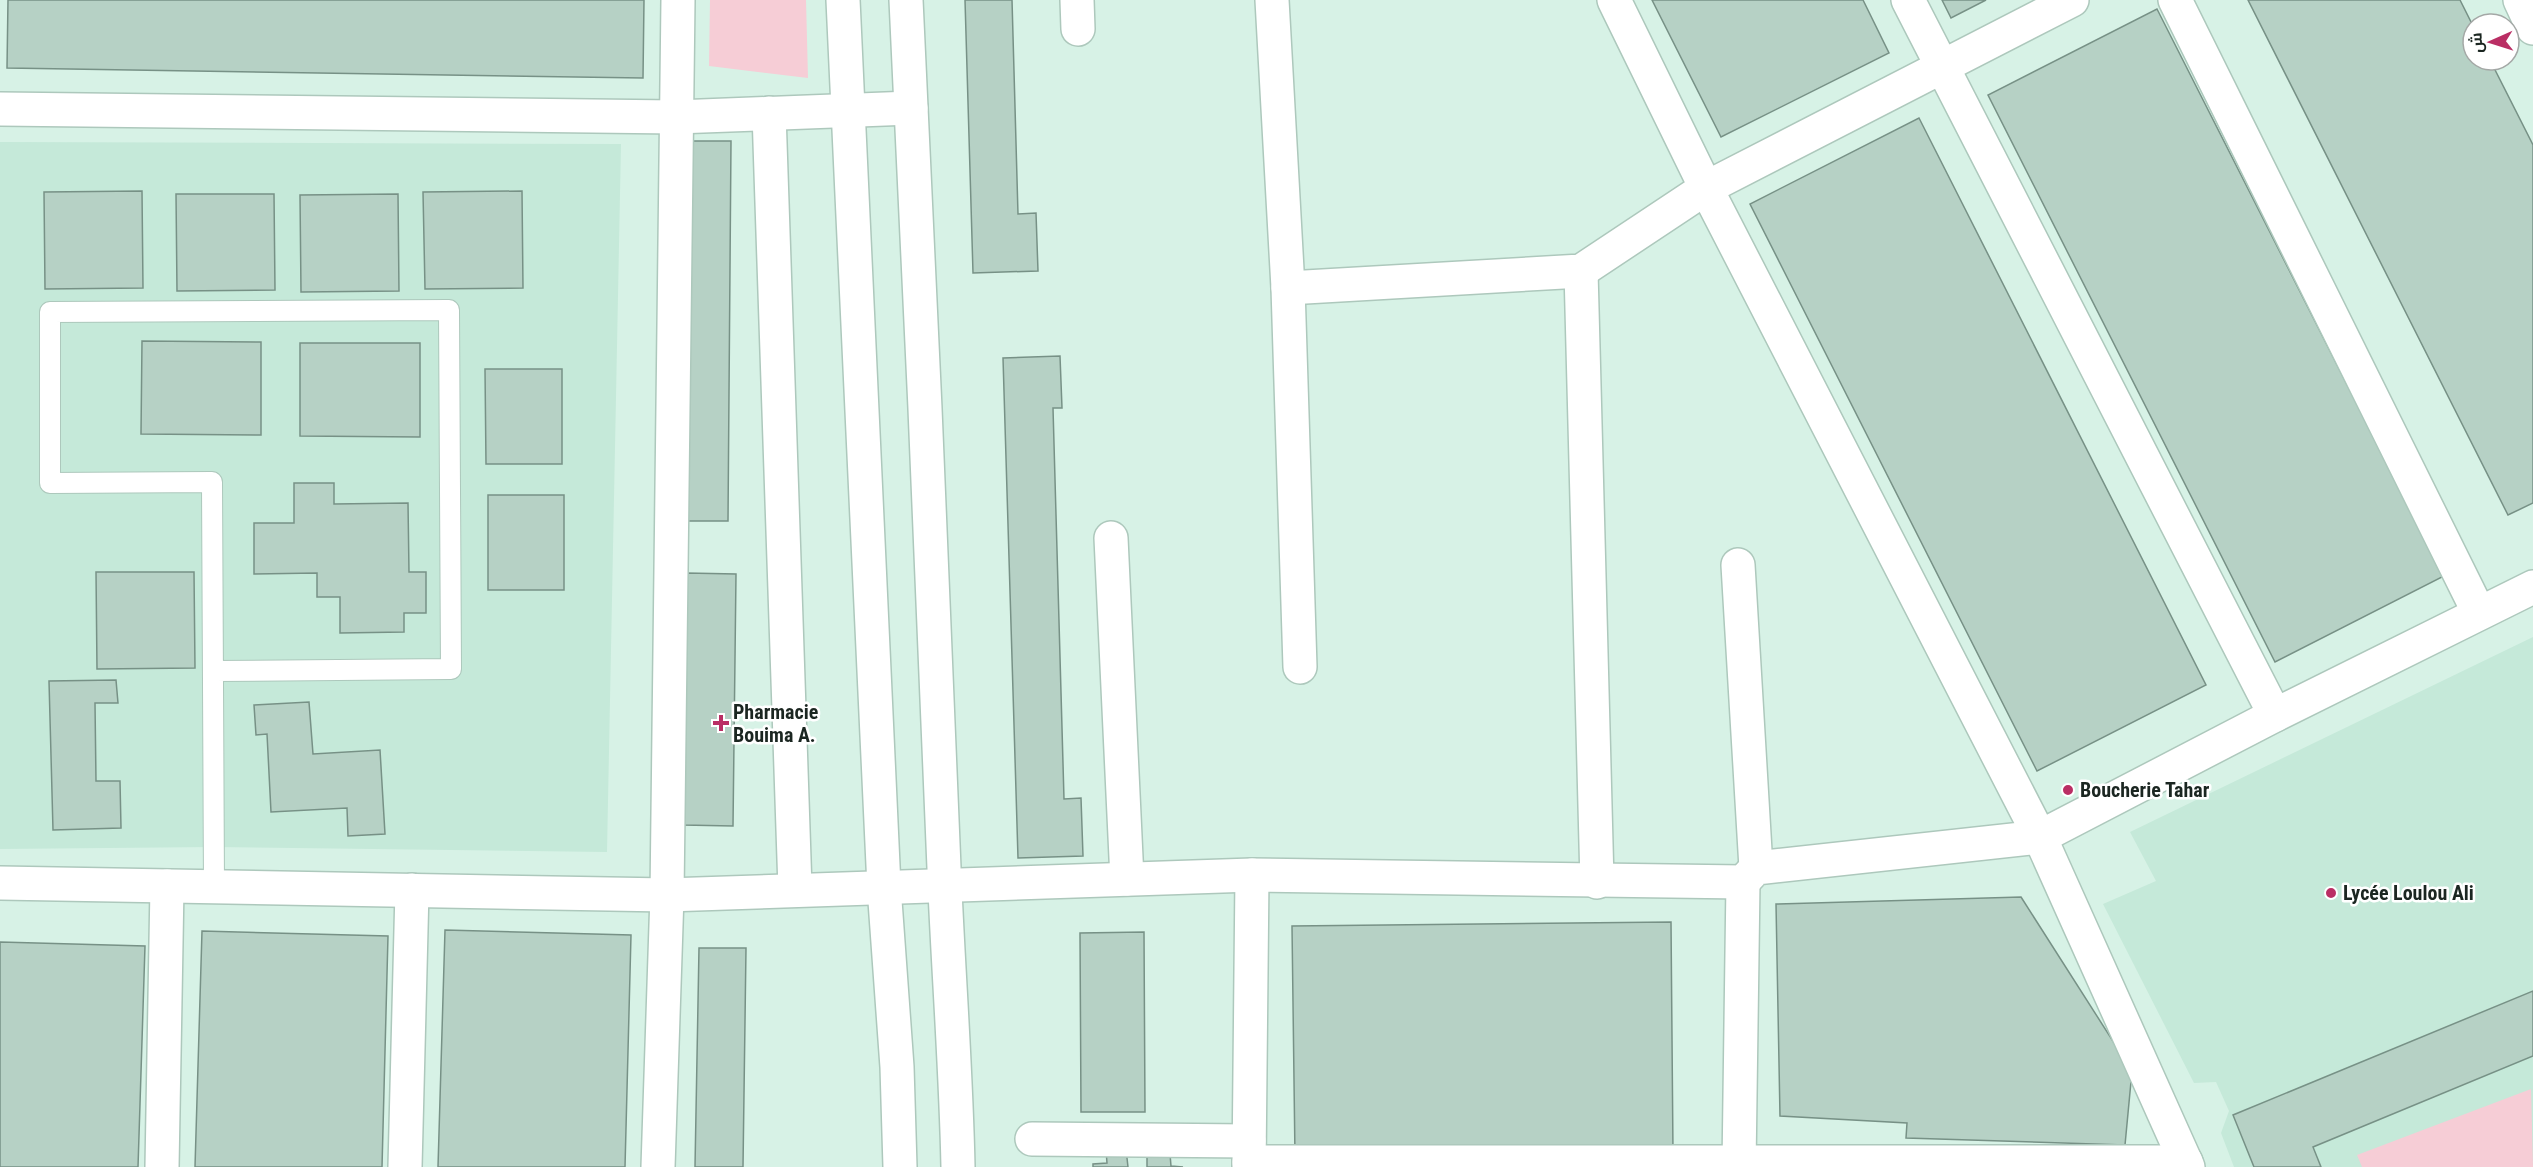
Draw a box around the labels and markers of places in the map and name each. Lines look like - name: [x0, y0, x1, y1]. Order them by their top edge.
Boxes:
- place label: Pharmacie Bouima A.: [733, 700, 818, 747]
- marker: Pharmacie Bouima A.: [714, 716, 728, 730]
- place label: Boucherie Tahar: [2080, 778, 2210, 802]
- marker: Boucherie Tahar: [2061, 783, 2075, 797]
- place label: Lycée Loulou Ali: [2343, 881, 2474, 905]
- marker: Lycée Loulou Ali: [2324, 886, 2338, 900]

